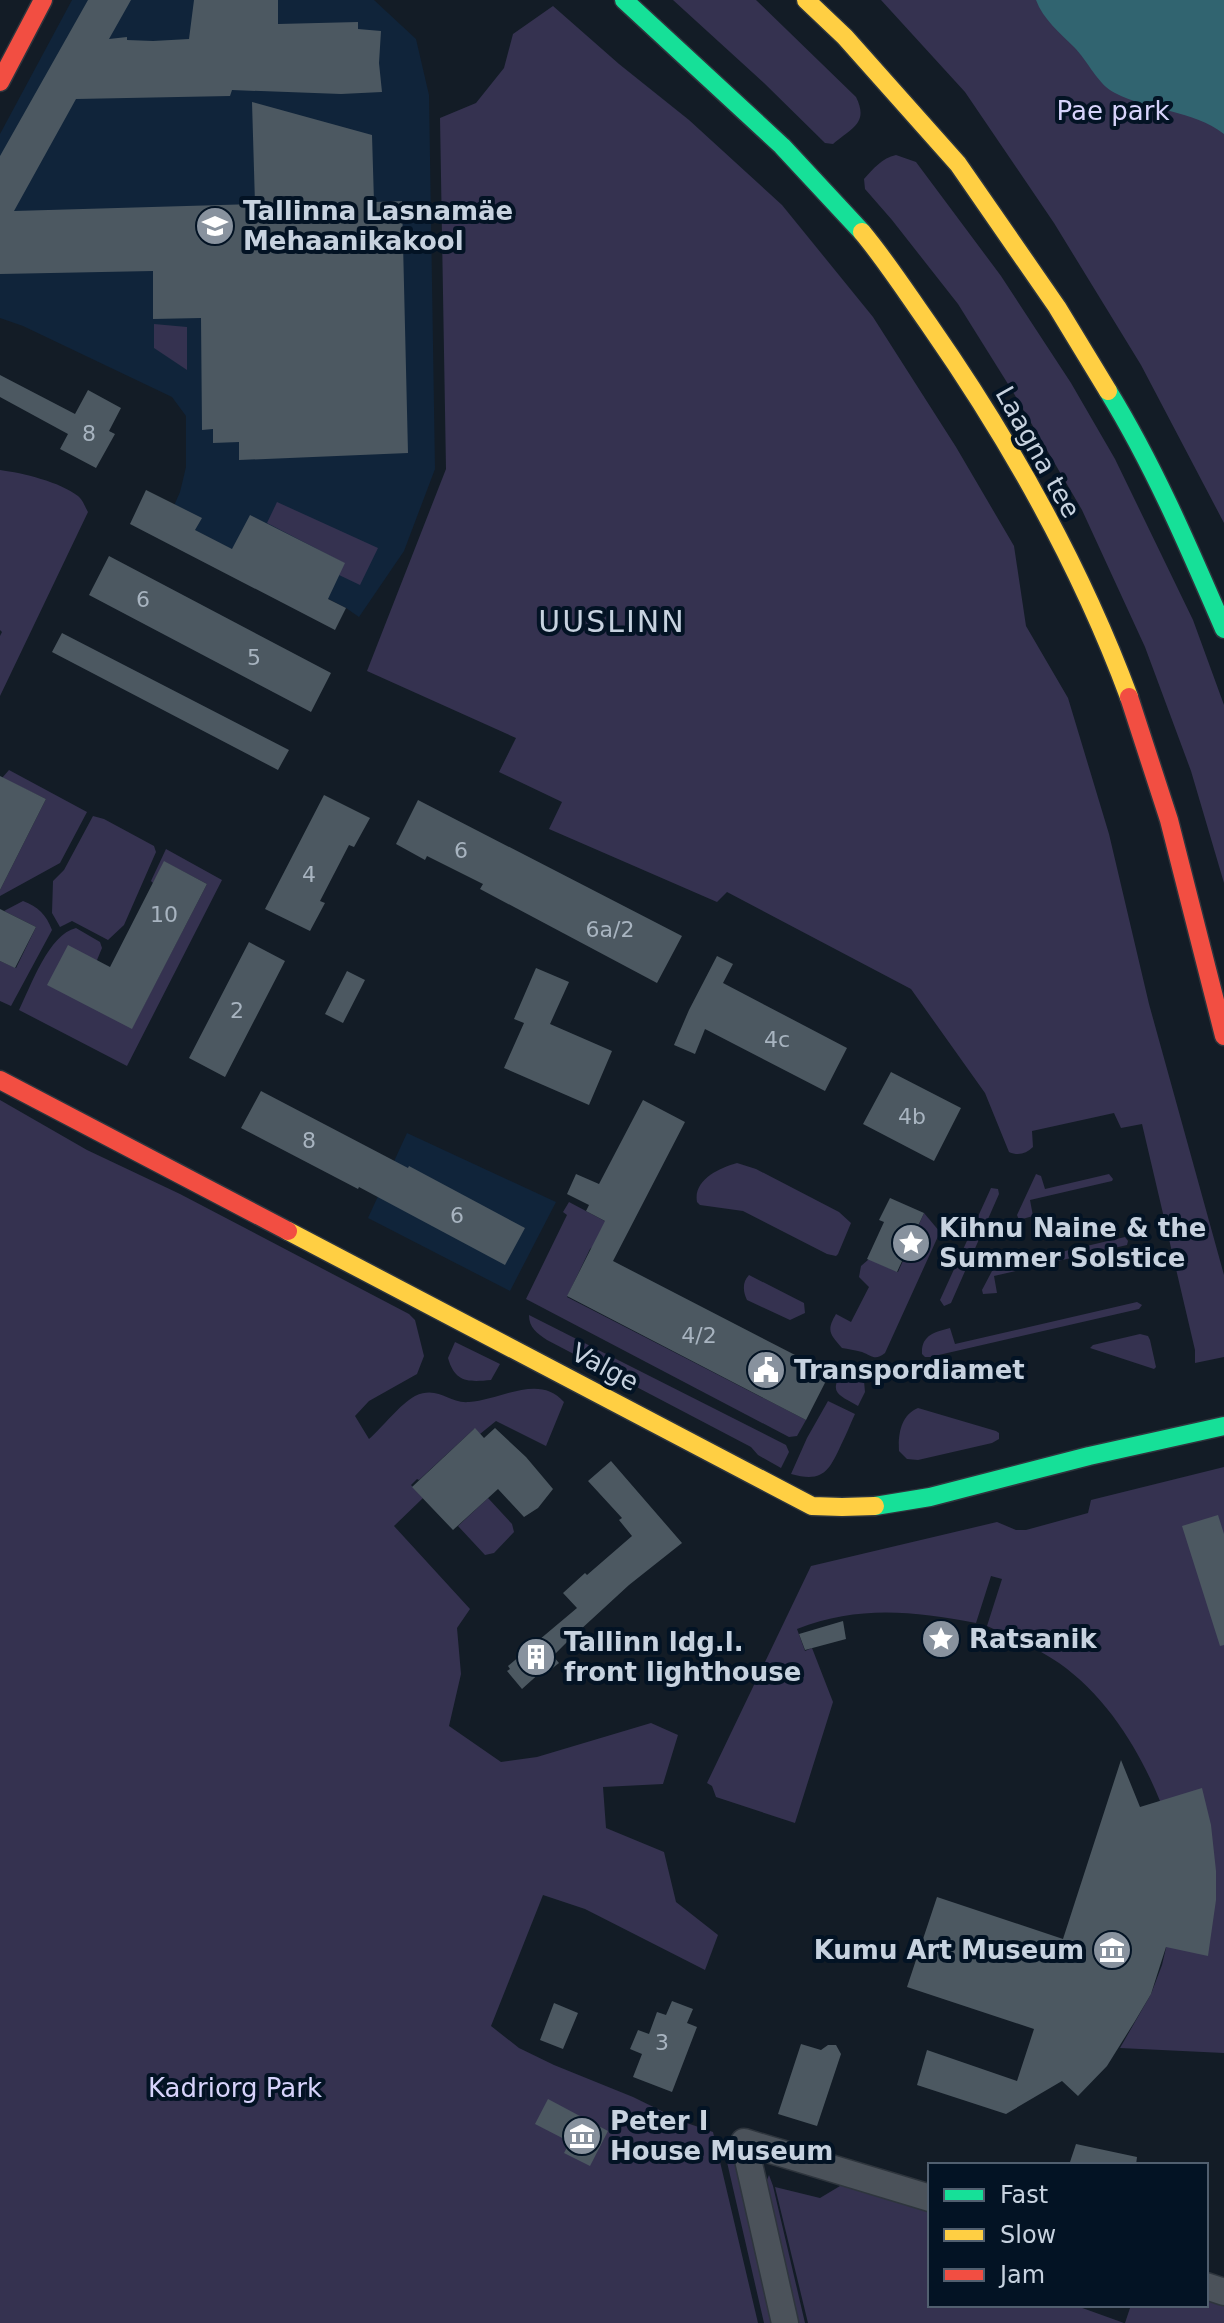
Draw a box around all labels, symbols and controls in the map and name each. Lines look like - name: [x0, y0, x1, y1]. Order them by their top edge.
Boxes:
- park label: Pae park: [1057, 96, 1169, 126]
- place label: Tallinna Lasnamäe Mehaanikakool: [243, 196, 513, 256]
- school or university icon: Tallinna Lasnamäe Mehaanikakool: [194, 205, 236, 247]
- street label: Laagna tee: [990, 381, 1086, 523]
- house number: 8: [82, 421, 96, 446]
- house number: 6: [136, 587, 150, 612]
- district label: UUSLINN: [538, 604, 686, 639]
- house number: 5: [247, 645, 261, 670]
- house number: 6: [454, 838, 468, 863]
- house number: 4: [302, 862, 316, 887]
- house number: 10: [150, 902, 178, 927]
- house number: 6a/2: [586, 917, 634, 942]
- house number: 2: [230, 998, 244, 1023]
- house number: 4c: [764, 1027, 790, 1052]
- house number: 4b: [898, 1104, 926, 1129]
- house number: 8: [302, 1128, 316, 1153]
- house number: 6: [450, 1203, 464, 1228]
- place label: Kihnu Naine & the Summer Solstice: [939, 1213, 1206, 1273]
- place icon: Kihnu Naine & the Summer Solstice: [890, 1222, 932, 1264]
- house number: 4/2: [681, 1323, 717, 1348]
- street label: Valge: [566, 1337, 644, 1397]
- public building icon: Transpordiamet: [745, 1349, 787, 1391]
- place label: Transpordiamet: [794, 1355, 1025, 1385]
- place icon: Ratsanik: [920, 1618, 962, 1660]
- place label: Ratsanik: [969, 1624, 1097, 1654]
- place label: Tallinn ldg.l. front lighthouse: [564, 1627, 801, 1687]
- building icon: Tallinn ldg.l. front lighthouse: [515, 1636, 557, 1678]
- museum icon: Kumu Art Museum: [1091, 1929, 1133, 1971]
- place label: Kumu Art Museum: [814, 1935, 1084, 1965]
- house number: 3: [655, 2030, 669, 2055]
- park label: Kadriorg Park: [148, 2073, 322, 2103]
- place label: Peter I House Museum: [610, 2106, 833, 2166]
- museum icon: Peter I House Museum: [561, 2115, 603, 2157]
- legend: [928, 2163, 1208, 2307]
- text: Fast: [1000, 2181, 1048, 2209]
- text: Slow: [1000, 2221, 1056, 2249]
- text: Jam: [998, 2261, 1045, 2289]

